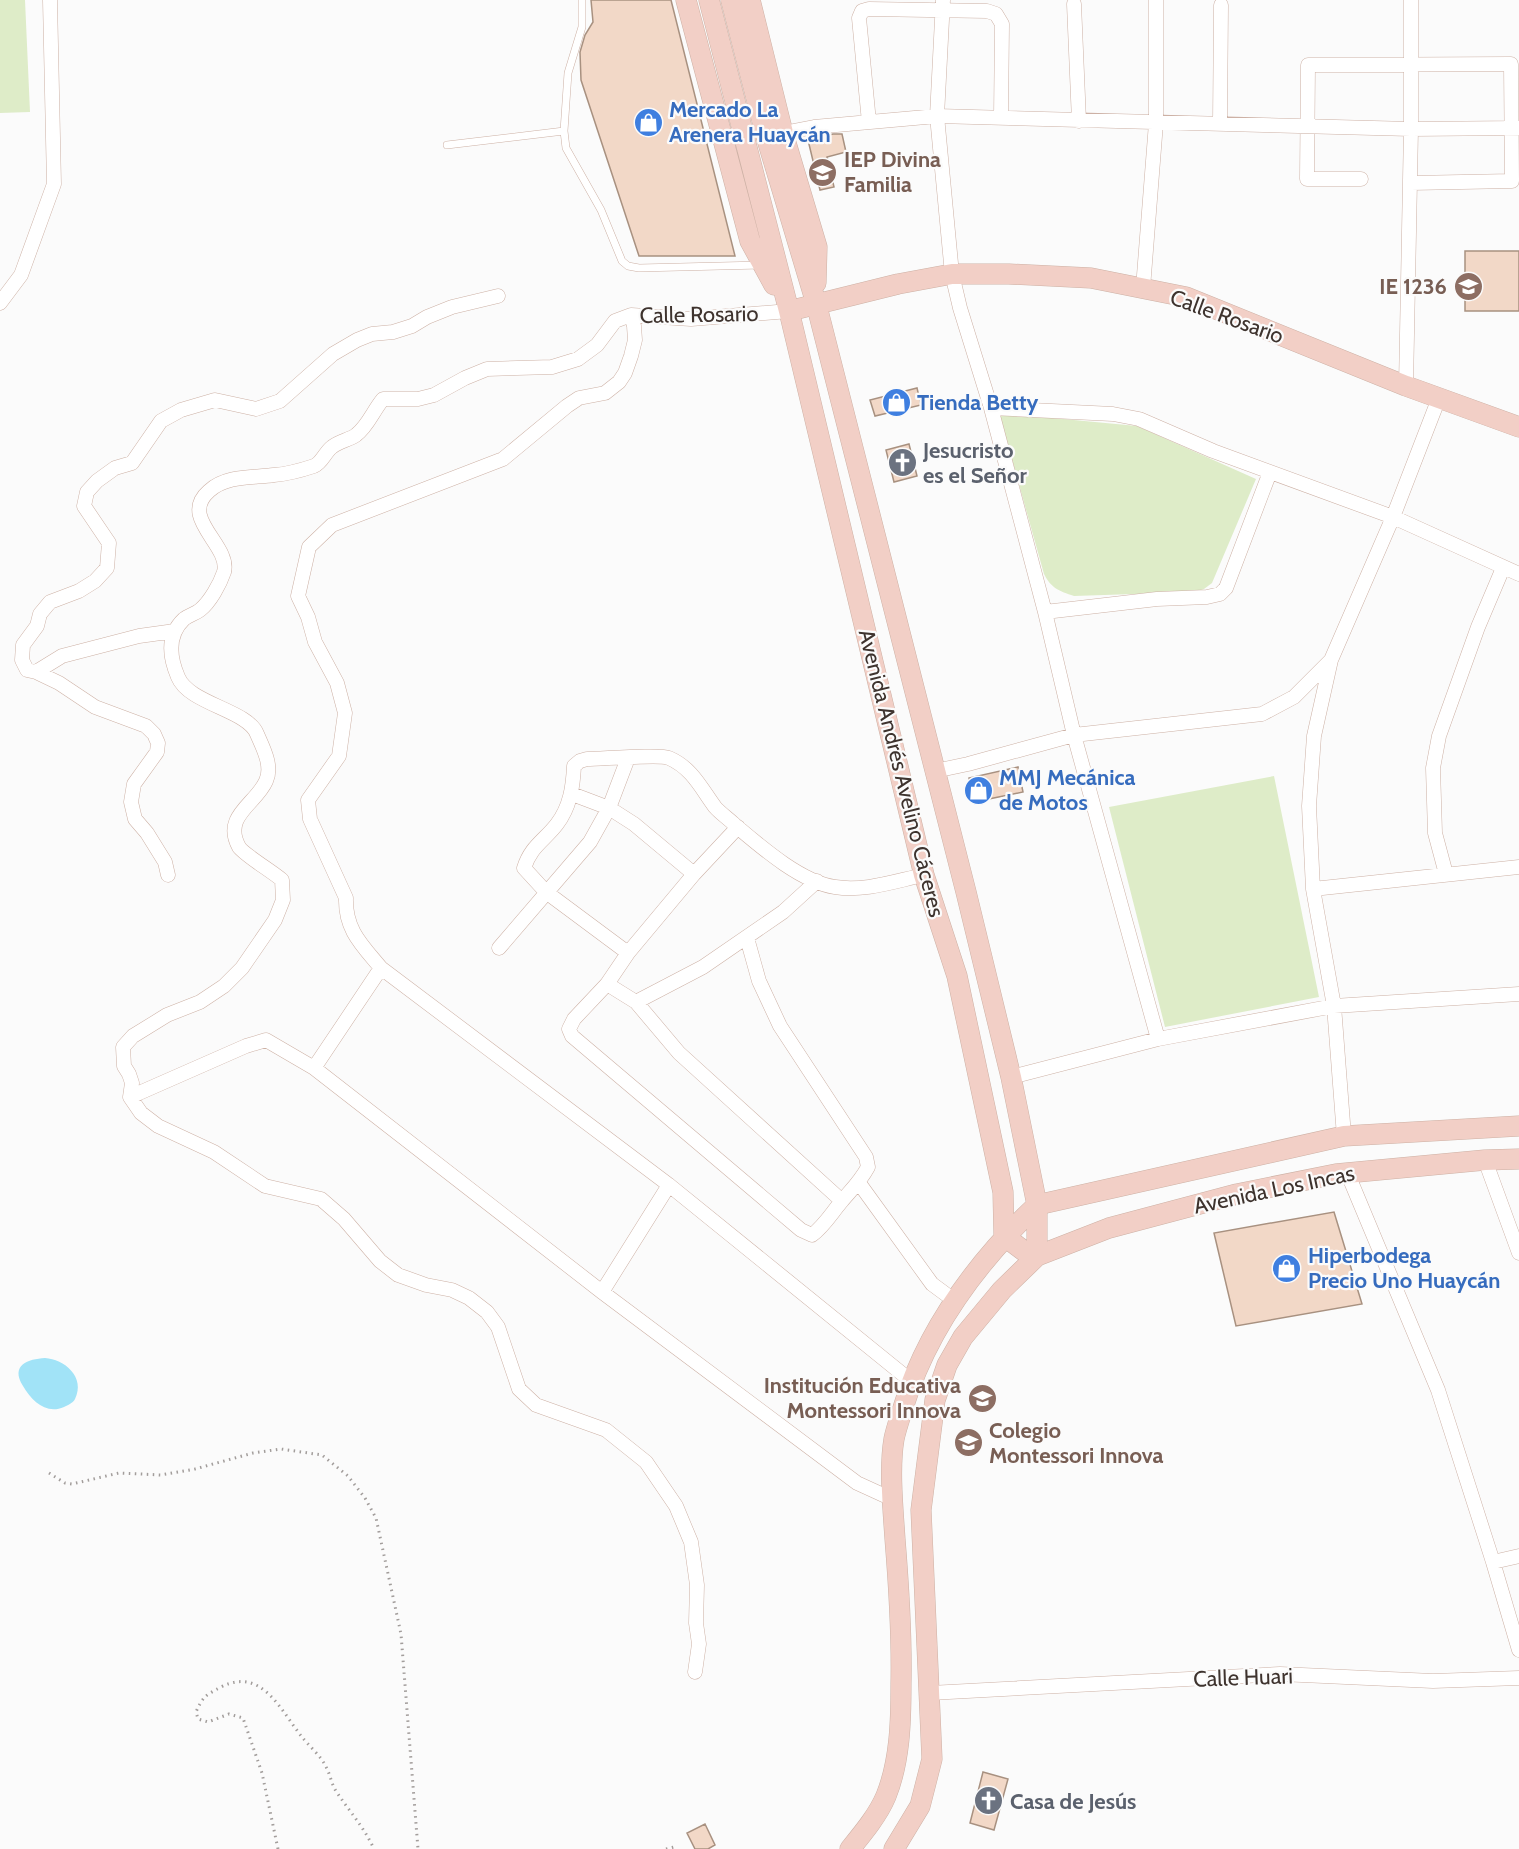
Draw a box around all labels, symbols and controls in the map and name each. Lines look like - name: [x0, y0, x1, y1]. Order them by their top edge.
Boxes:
- place label: Mercado La Arenera Huaycán: [669, 96, 831, 148]
- shop icon: Mercado La Arenera Huaycán: [632, 106, 664, 138]
- place label: IEP Divina Familia: [844, 146, 941, 198]
- school or university icon: IEP Divina Familia: [807, 156, 839, 188]
- school or university icon: IE 1236: [1452, 270, 1484, 302]
- place label: IE 1236: [1379, 273, 1447, 300]
- street label: Calle Rosario: [1166, 283, 1287, 349]
- street label: Calle Rosario: [639, 300, 759, 329]
- shop icon: Tienda Betty: [880, 386, 912, 418]
- place label: Tienda Betty: [917, 389, 1038, 416]
- place label: Jesucristo es el Señor: [922, 437, 1027, 489]
- church icon: Jesucristo es el Señor: [886, 447, 918, 479]
- street label: Avenida Andrés Avelino Cáceres: [853, 626, 950, 920]
- place label: MMJ Mecánica de Motos: [999, 764, 1135, 816]
- shop icon: MMJ Mecánica de Motos: [962, 774, 994, 806]
- street label: Avenida Los Incas: [1191, 1159, 1357, 1220]
- place label: Hiperbodega Precio Uno Huaycán: [1308, 1242, 1500, 1294]
- shop icon: Hiperbodega Precio Uno Huaycán: [1271, 1252, 1303, 1284]
- place label: Institución Educativa Montessori Innova: [764, 1372, 961, 1424]
- school or university icon: Institución Educativa Montessori Innova: [966, 1382, 998, 1414]
- place label: Colegio Montessori Innova: [989, 1417, 1164, 1469]
- school or university icon: Colegio Montessori Innova: [952, 1427, 984, 1459]
- street label: Calle Huari: [1193, 1662, 1293, 1693]
- church icon: Casa de Jesús: [973, 1785, 1005, 1817]
- place label: Casa de Jesús: [1010, 1788, 1136, 1815]

